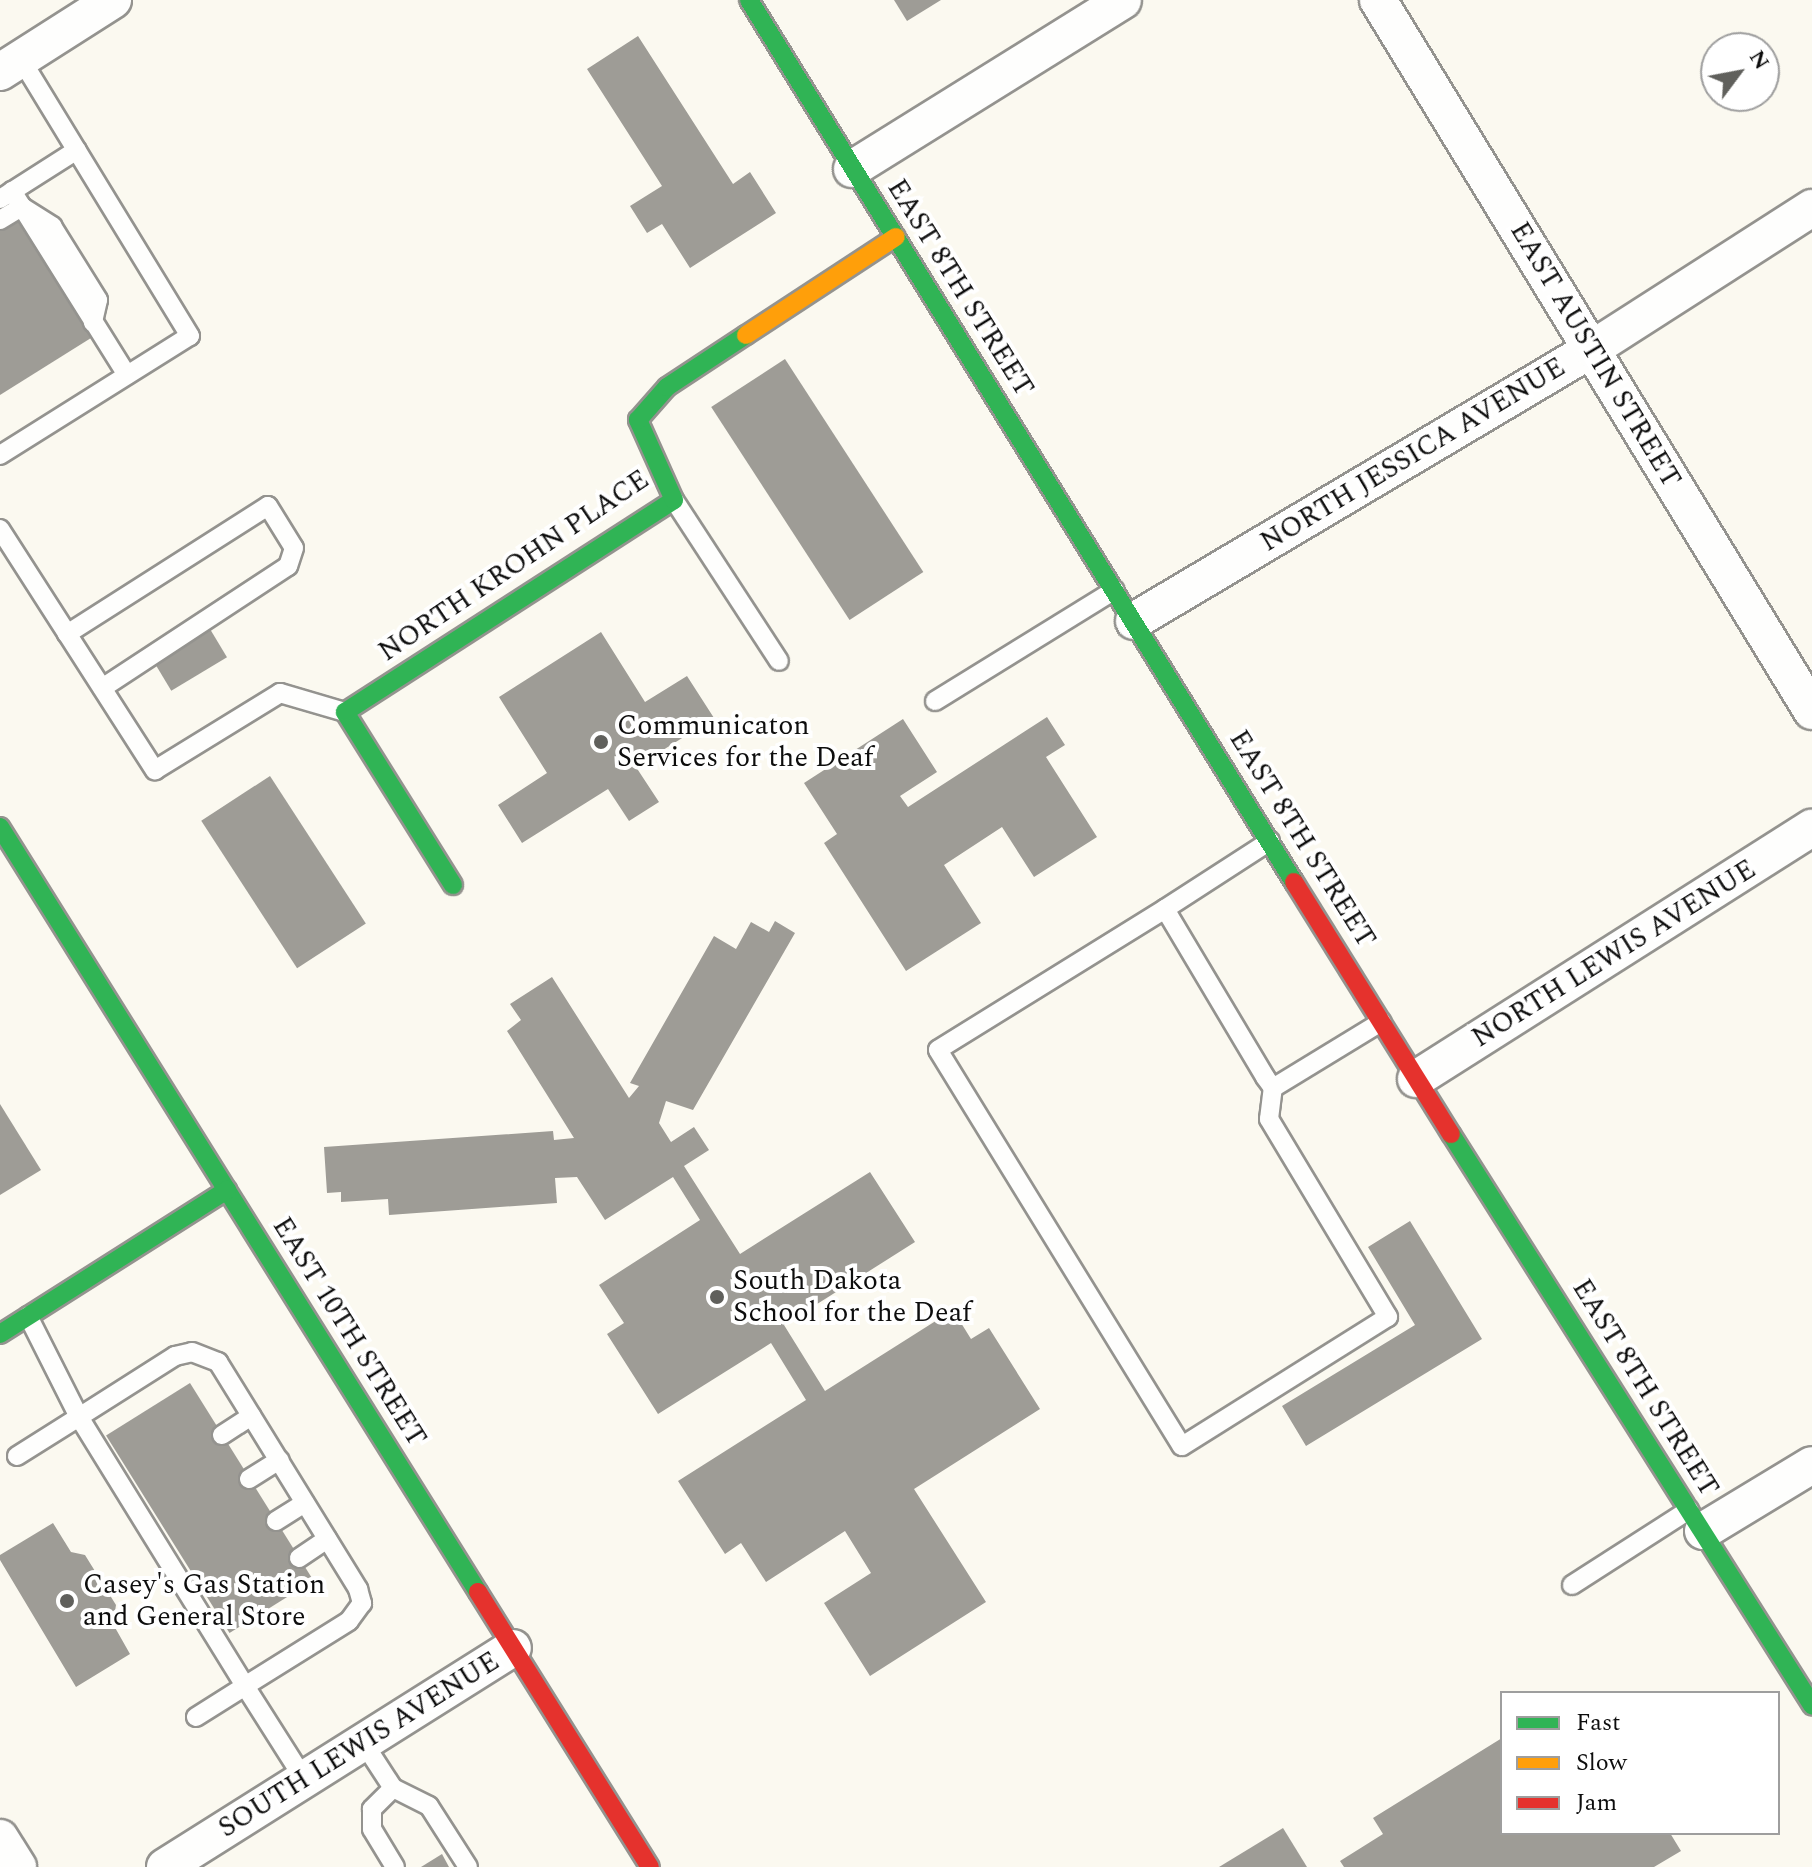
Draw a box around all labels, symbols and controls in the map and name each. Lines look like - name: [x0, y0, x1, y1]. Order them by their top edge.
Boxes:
- north arrow: [1700, 32, 1780, 112]
- text: N: [1740, 44, 1778, 76]
- street label: EAST 8TH STREET: [879, 173, 1041, 403]
- street label: EAST AUSTIN STREET: [1502, 216, 1688, 494]
- street label: NORTH JESSICA AVENUE: [1255, 351, 1571, 559]
- street label: NORTH KROHN PLACE: [372, 463, 656, 669]
- place label: Communicaton Services for the Deaf: [617, 709, 873, 775]
- street label: EAST 8TH STREET: [1221, 724, 1383, 954]
- marker: Communicaton Services for the Deaf: [592, 733, 610, 751]
- street label: NORTH LEWIS AVENUE: [1466, 853, 1762, 1055]
- street label: EAST 10TH STREET: [265, 1211, 433, 1453]
- place label: South Dakota School for the Deaf: [733, 1264, 972, 1330]
- street label: EAST 8TH STREET: [1564, 1273, 1726, 1503]
- marker: South Dakota School for the Deaf: [708, 1288, 726, 1306]
- place label: Casey's Gas Station and General Store: [83, 1568, 325, 1634]
- marker: Casey's Gas Station and General Store: [58, 1592, 76, 1610]
- street label: SOUTH LEWIS AVENUE: [212, 1645, 506, 1845]
- legend: [1500, 1691, 1780, 1835]
- text: Fast: [1576, 1705, 1621, 1741]
- text: Slow: [1576, 1745, 1627, 1781]
- text: Jam: [1576, 1785, 1617, 1821]

